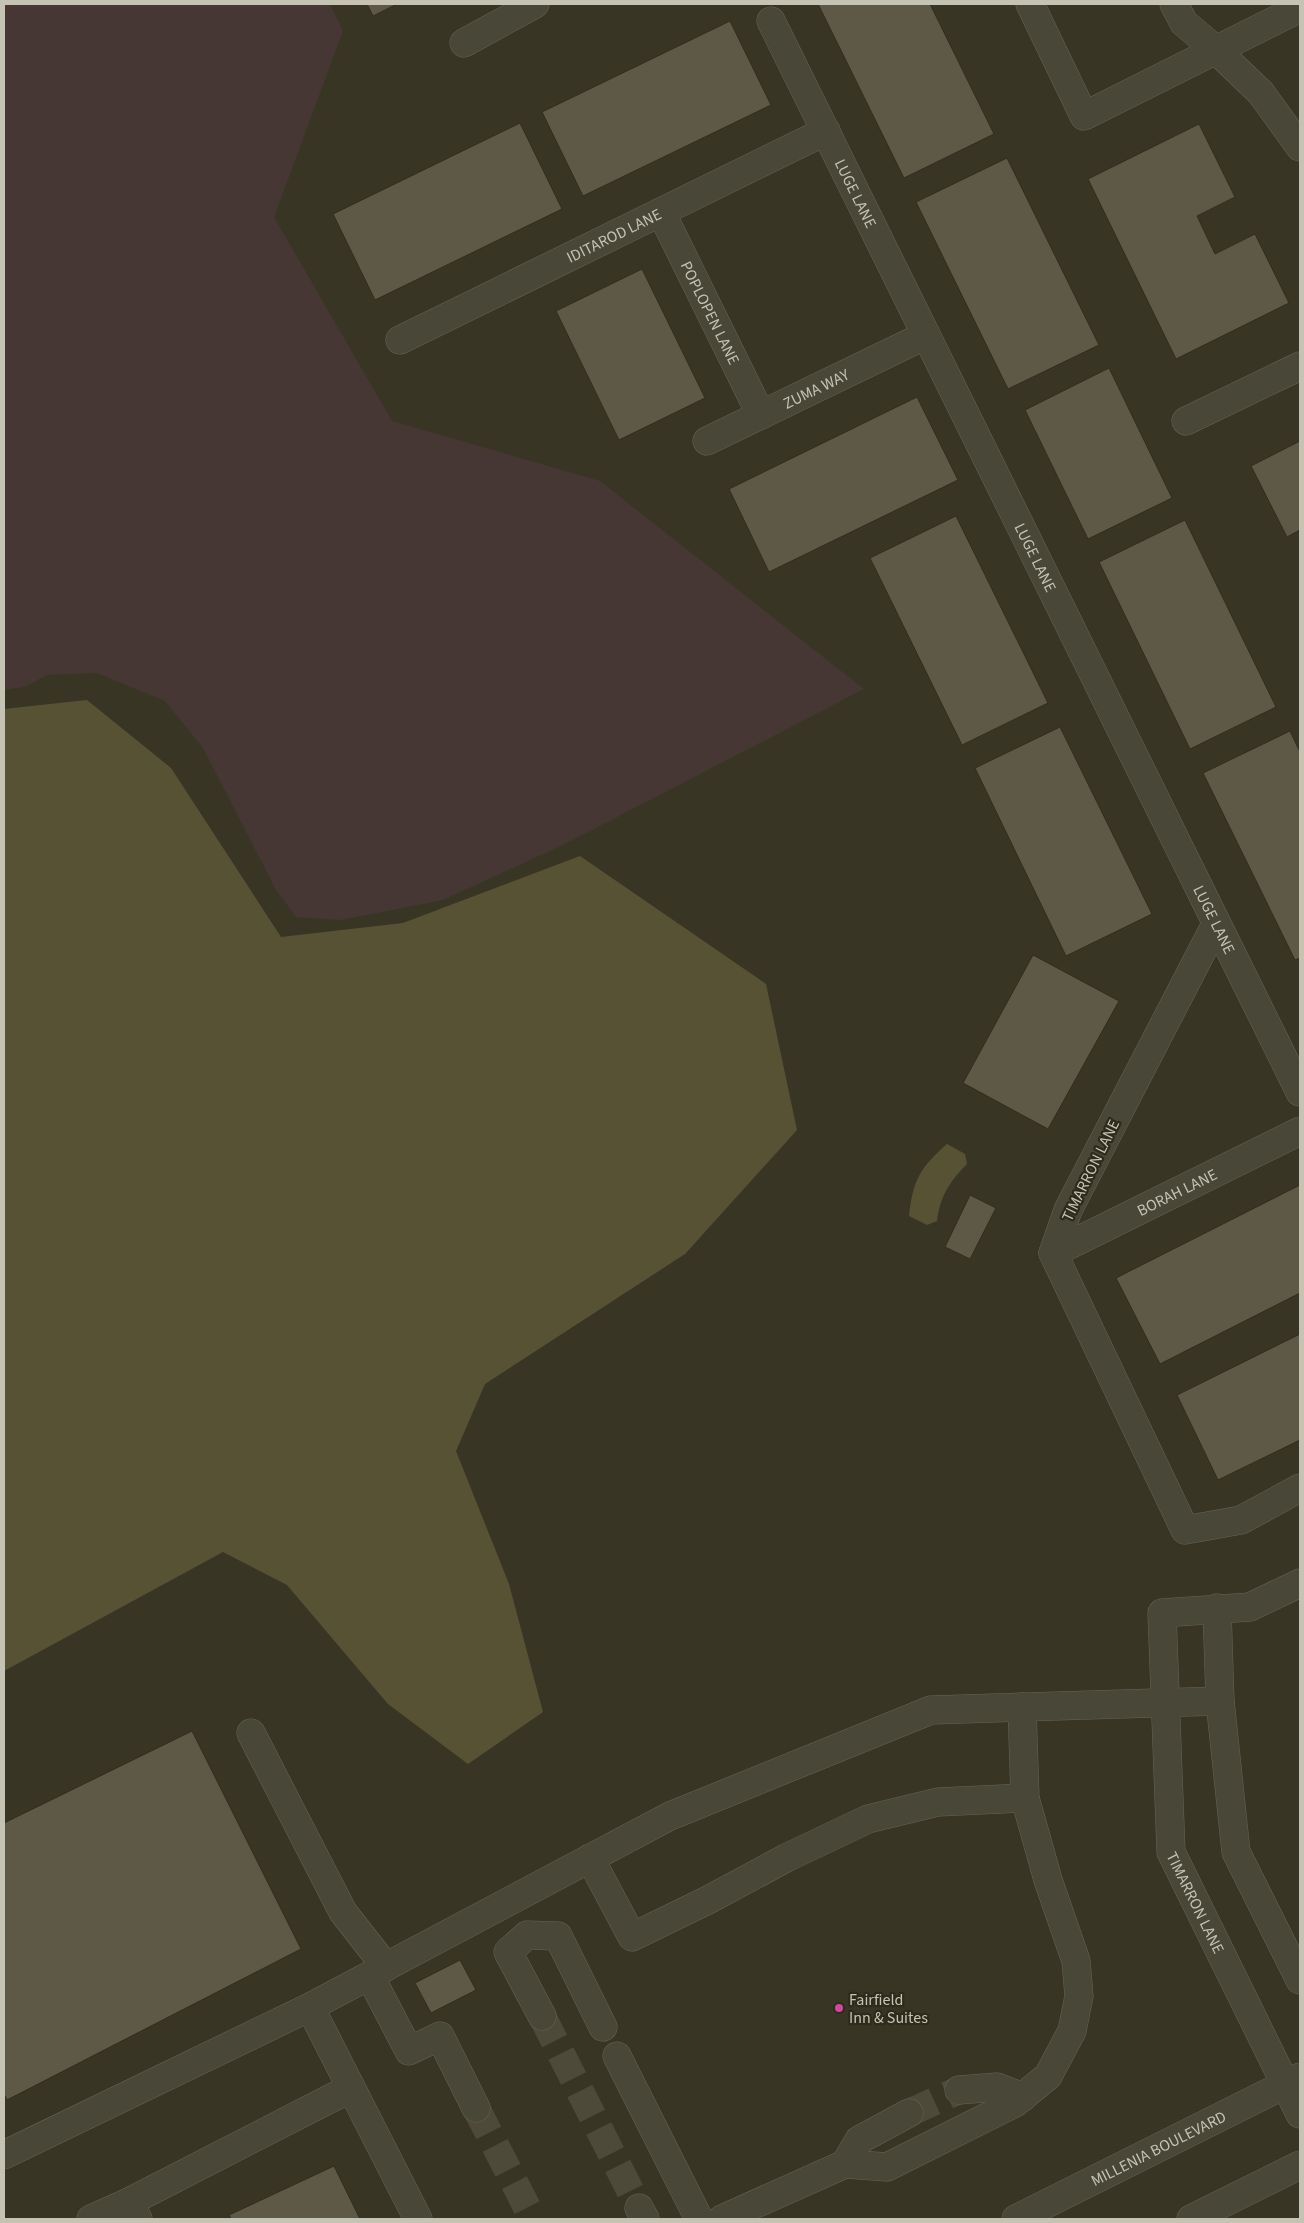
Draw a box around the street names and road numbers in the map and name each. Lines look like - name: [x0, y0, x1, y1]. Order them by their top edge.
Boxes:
- street label: LUGE LANE: [829, 155, 881, 232]
- street label: IDITAROD LANE: [563, 204, 665, 269]
- street label: POPLOPEN LANE: [675, 257, 744, 369]
- street label: ZUMA WAY: [780, 364, 853, 415]
- street label: LUGE LANE: [1009, 519, 1061, 596]
- street label: LUGE LANE: [1187, 882, 1240, 958]
- street label: TIMARRON LANE: [1057, 1116, 1125, 1225]
- street label: BORAH LANE: [1133, 1164, 1221, 1222]
- street label: TIMARRON LANE: [1161, 1848, 1229, 1957]
- street label: MILLENIA BOULEVARD: [1087, 2106, 1230, 2192]

